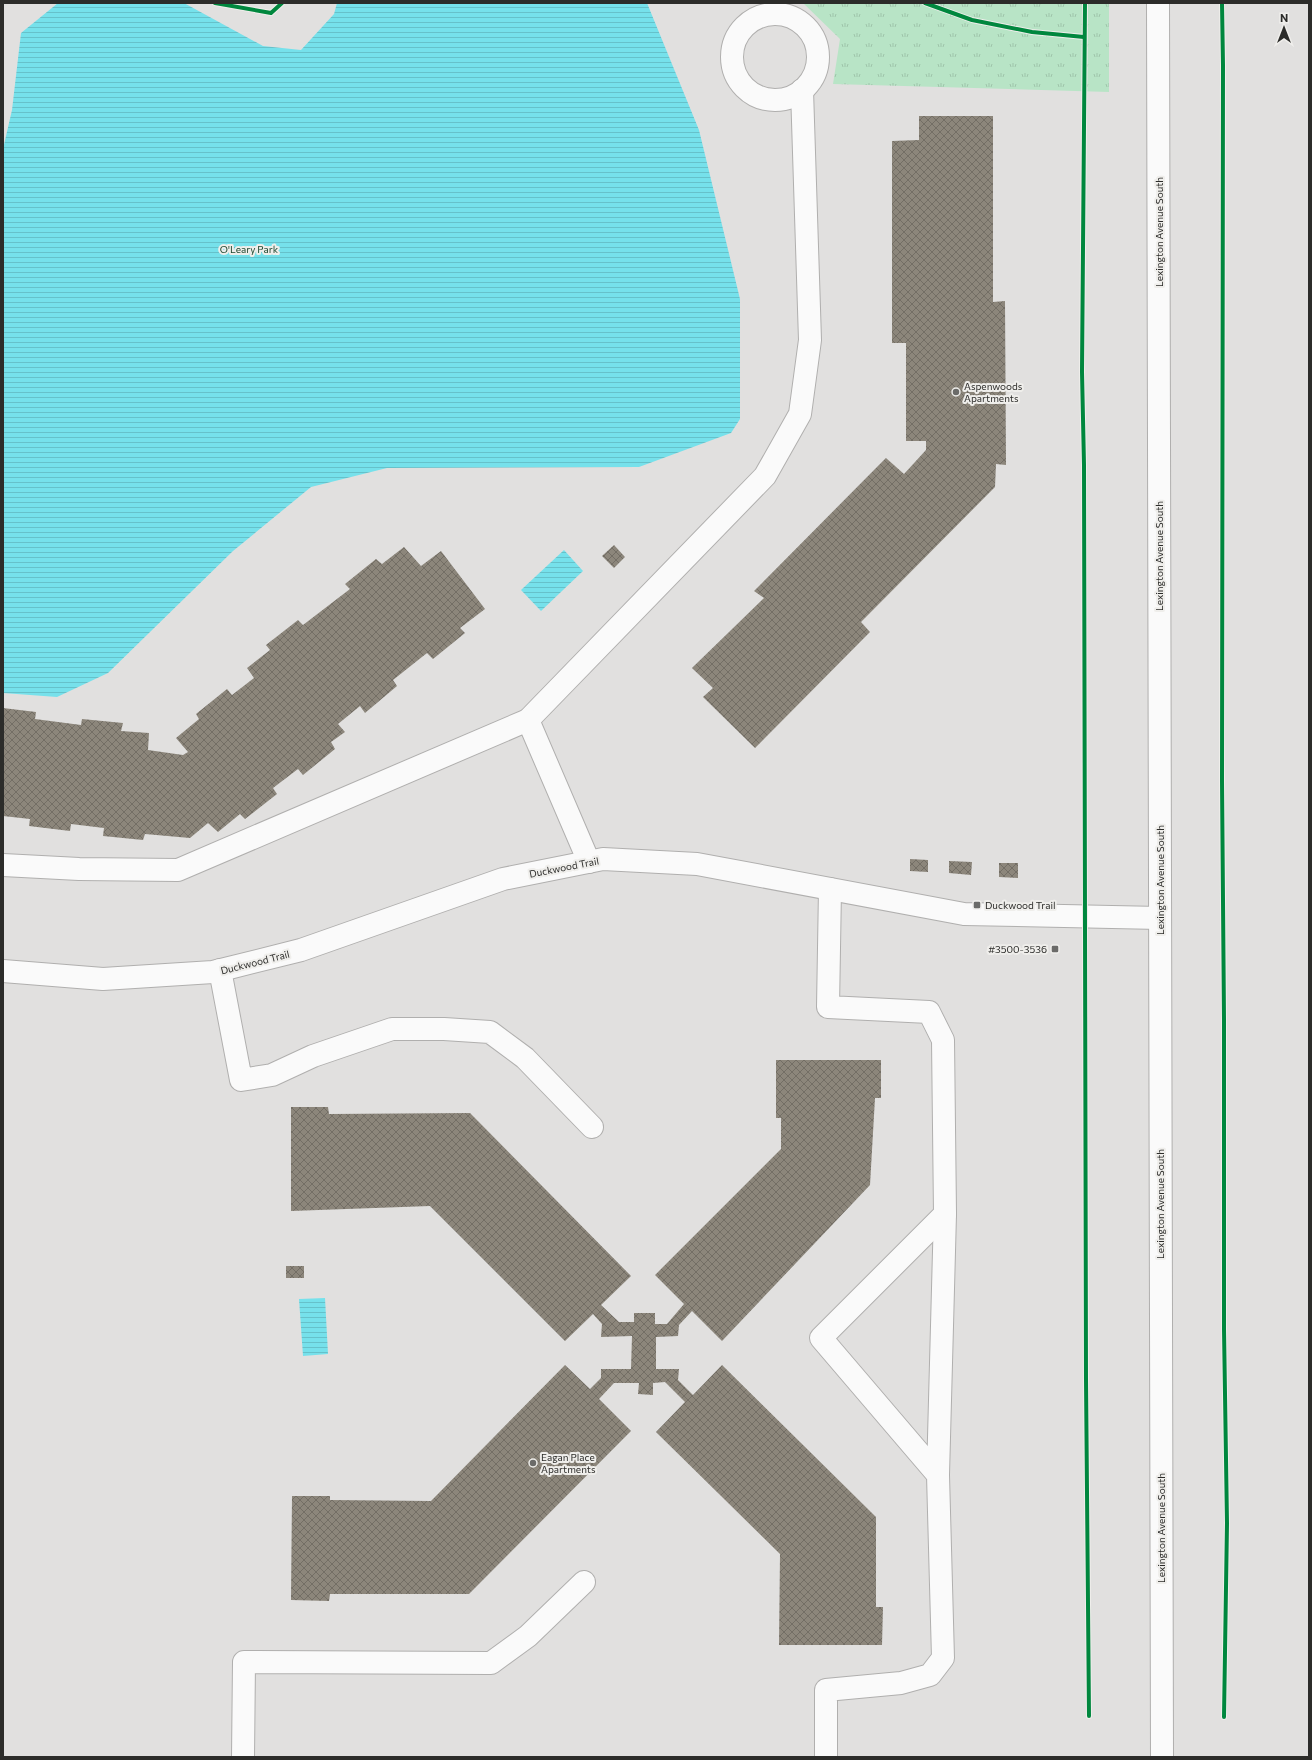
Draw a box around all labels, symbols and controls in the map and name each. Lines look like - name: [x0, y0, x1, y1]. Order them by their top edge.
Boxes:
- north arrow: [1264, 8, 1304, 48]
- text: N: [1280, 11, 1288, 24]
- street label: Lexington Avenue South: [1153, 177, 1165, 287]
- park label: O'Leary Park: [220, 243, 279, 255]
- place label: Aspenwoods Apartments: [964, 380, 1023, 404]
- marker: Aspenwoods Apartments: [951, 387, 961, 397]
- street label: Lexington Avenue South: [1153, 501, 1165, 611]
- street label: Lexington Avenue South: [1154, 825, 1166, 935]
- street label: Duckwood Trail: [528, 854, 600, 880]
- place label: Duckwood Trail: [985, 899, 1056, 911]
- marker: Duckwood Trail: [972, 900, 982, 910]
- place label: #3500-3536: [988, 943, 1047, 955]
- marker: #3500-3536: [1050, 944, 1060, 954]
- street label: Duckwood Trail: [219, 948, 291, 976]
- street label: Lexington Avenue South: [1154, 1149, 1166, 1259]
- place label: Eagan Place Apartments: [541, 1451, 596, 1475]
- marker: Eagan Place Apartments: [528, 1458, 538, 1468]
- street label: Lexington Avenue South: [1155, 1473, 1167, 1583]

